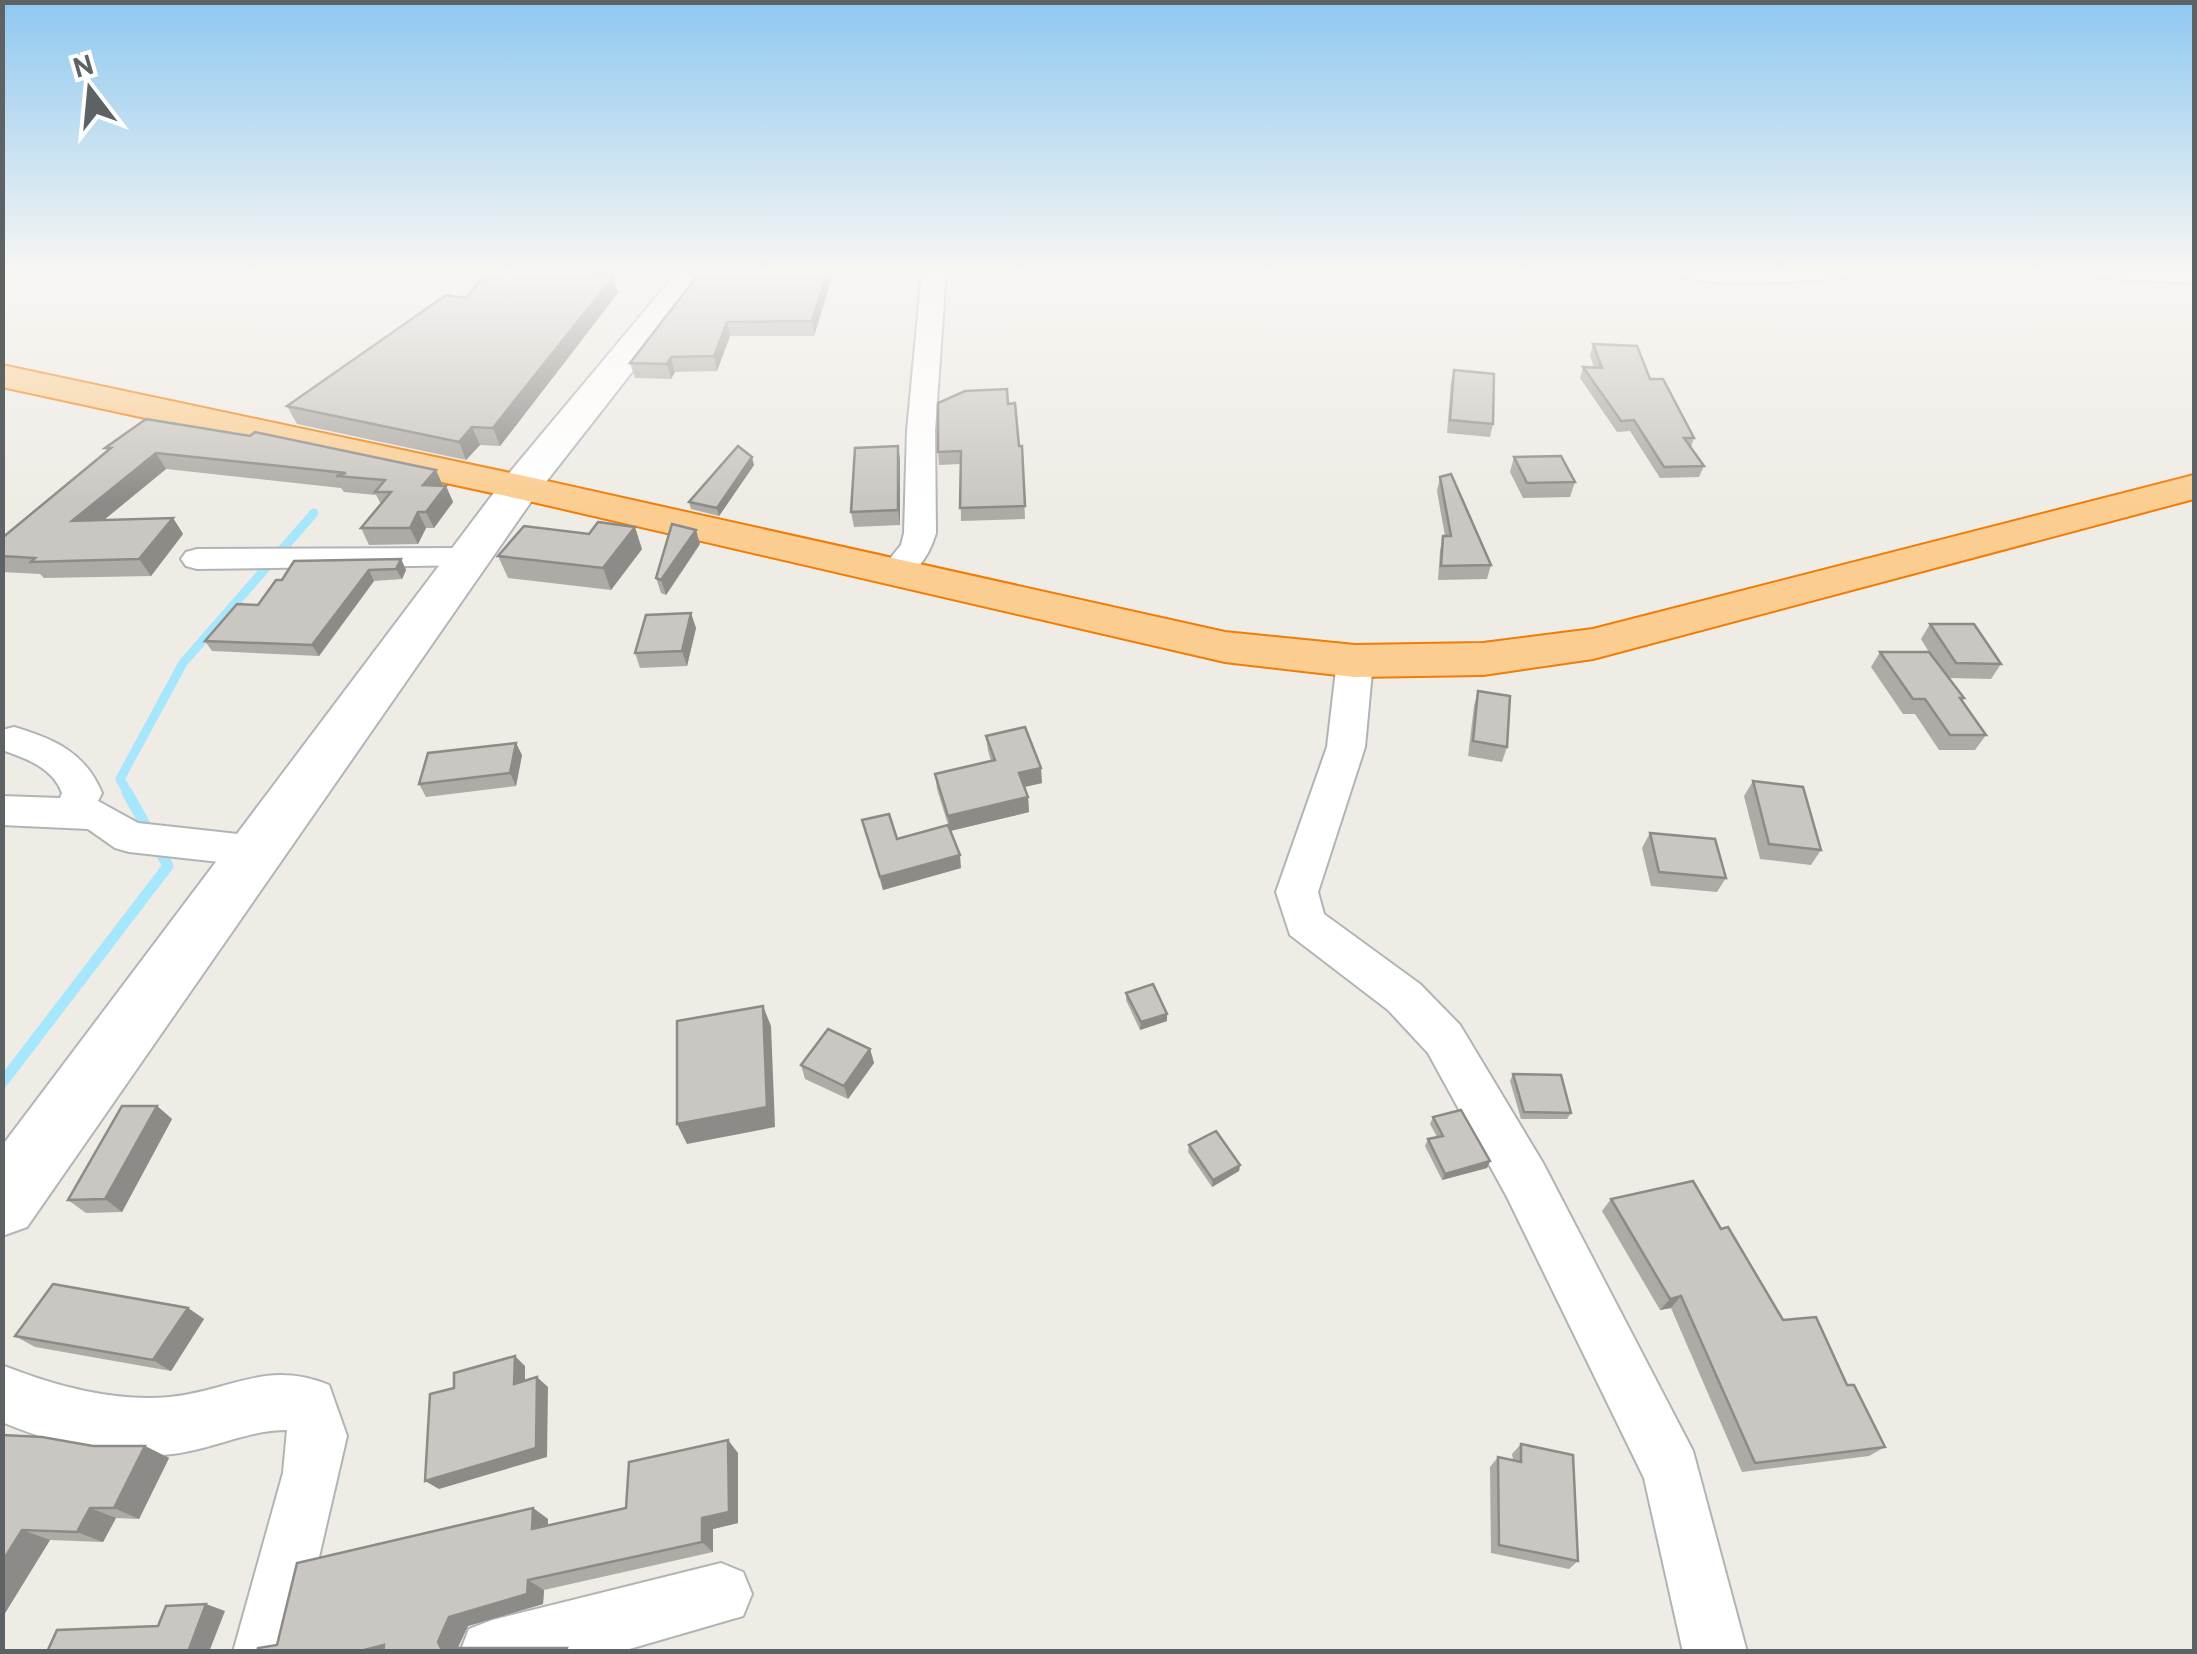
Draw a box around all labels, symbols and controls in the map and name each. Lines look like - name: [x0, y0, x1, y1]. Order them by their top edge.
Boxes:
- north arrow: [40, 40, 140, 140]
- text: N: [69, 49, 99, 89]

